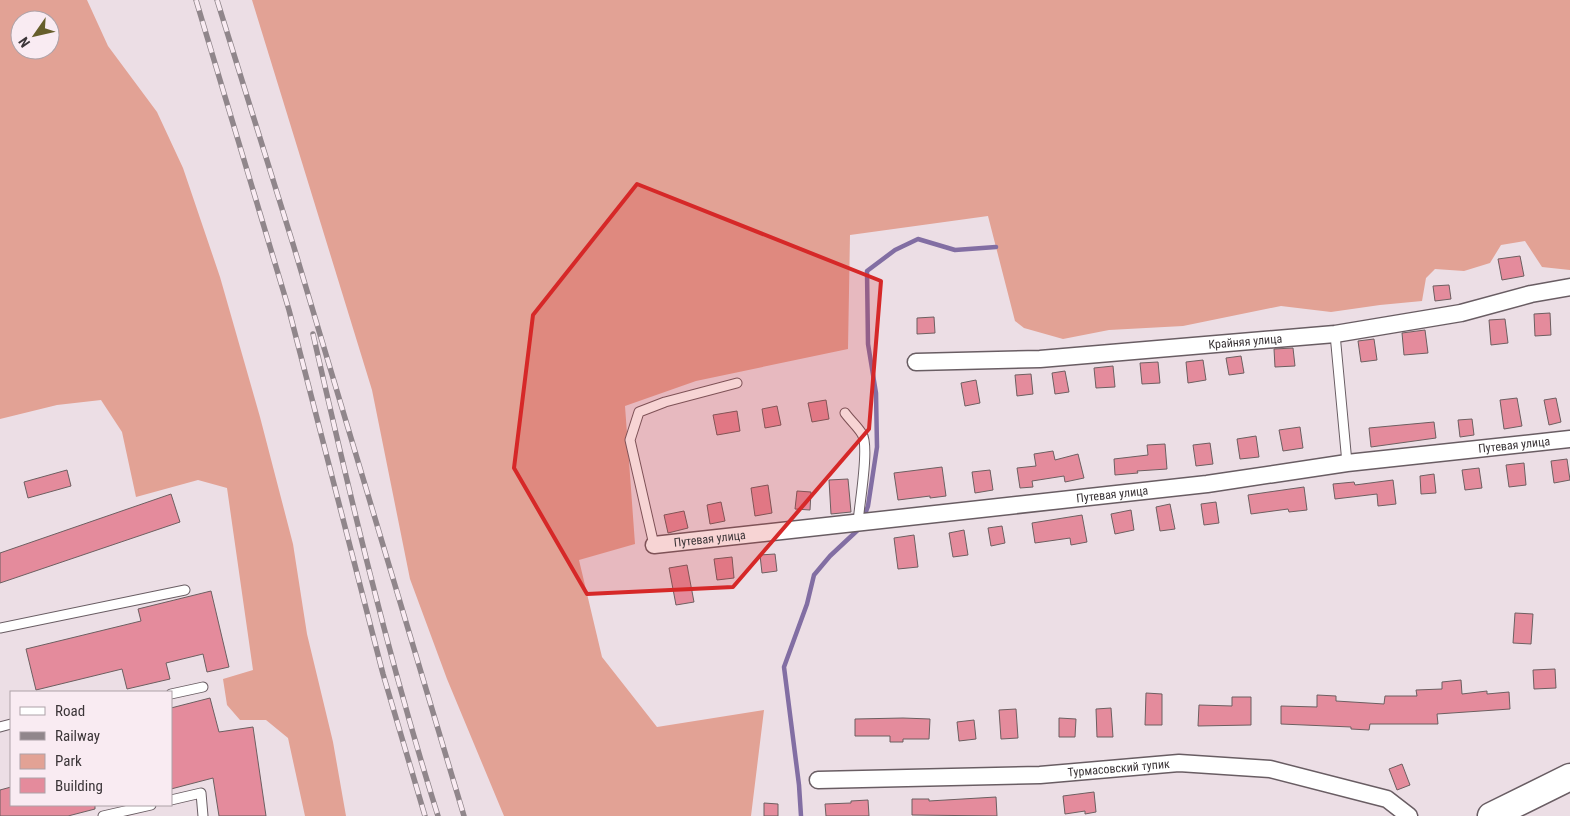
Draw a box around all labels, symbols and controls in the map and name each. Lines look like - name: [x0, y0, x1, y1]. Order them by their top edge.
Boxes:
- north arrow: [10, 10, 60, 60]
- text: N: [15, 34, 33, 50]
- street label: Крайняя улица: [1208, 331, 1283, 352]
- street label: Путевая улица: [1478, 434, 1551, 456]
- street label: Путевая улица: [1076, 484, 1149, 505]
- street label: Путевая улица: [673, 528, 747, 550]
- legend: [10, 691, 172, 806]
- text: Road: [55, 702, 85, 720]
- text: Railway: [55, 727, 100, 745]
- text: Park: [55, 752, 82, 770]
- street label: Турмасовский тупик: [1067, 757, 1171, 780]
- text: Building: [55, 777, 103, 795]

